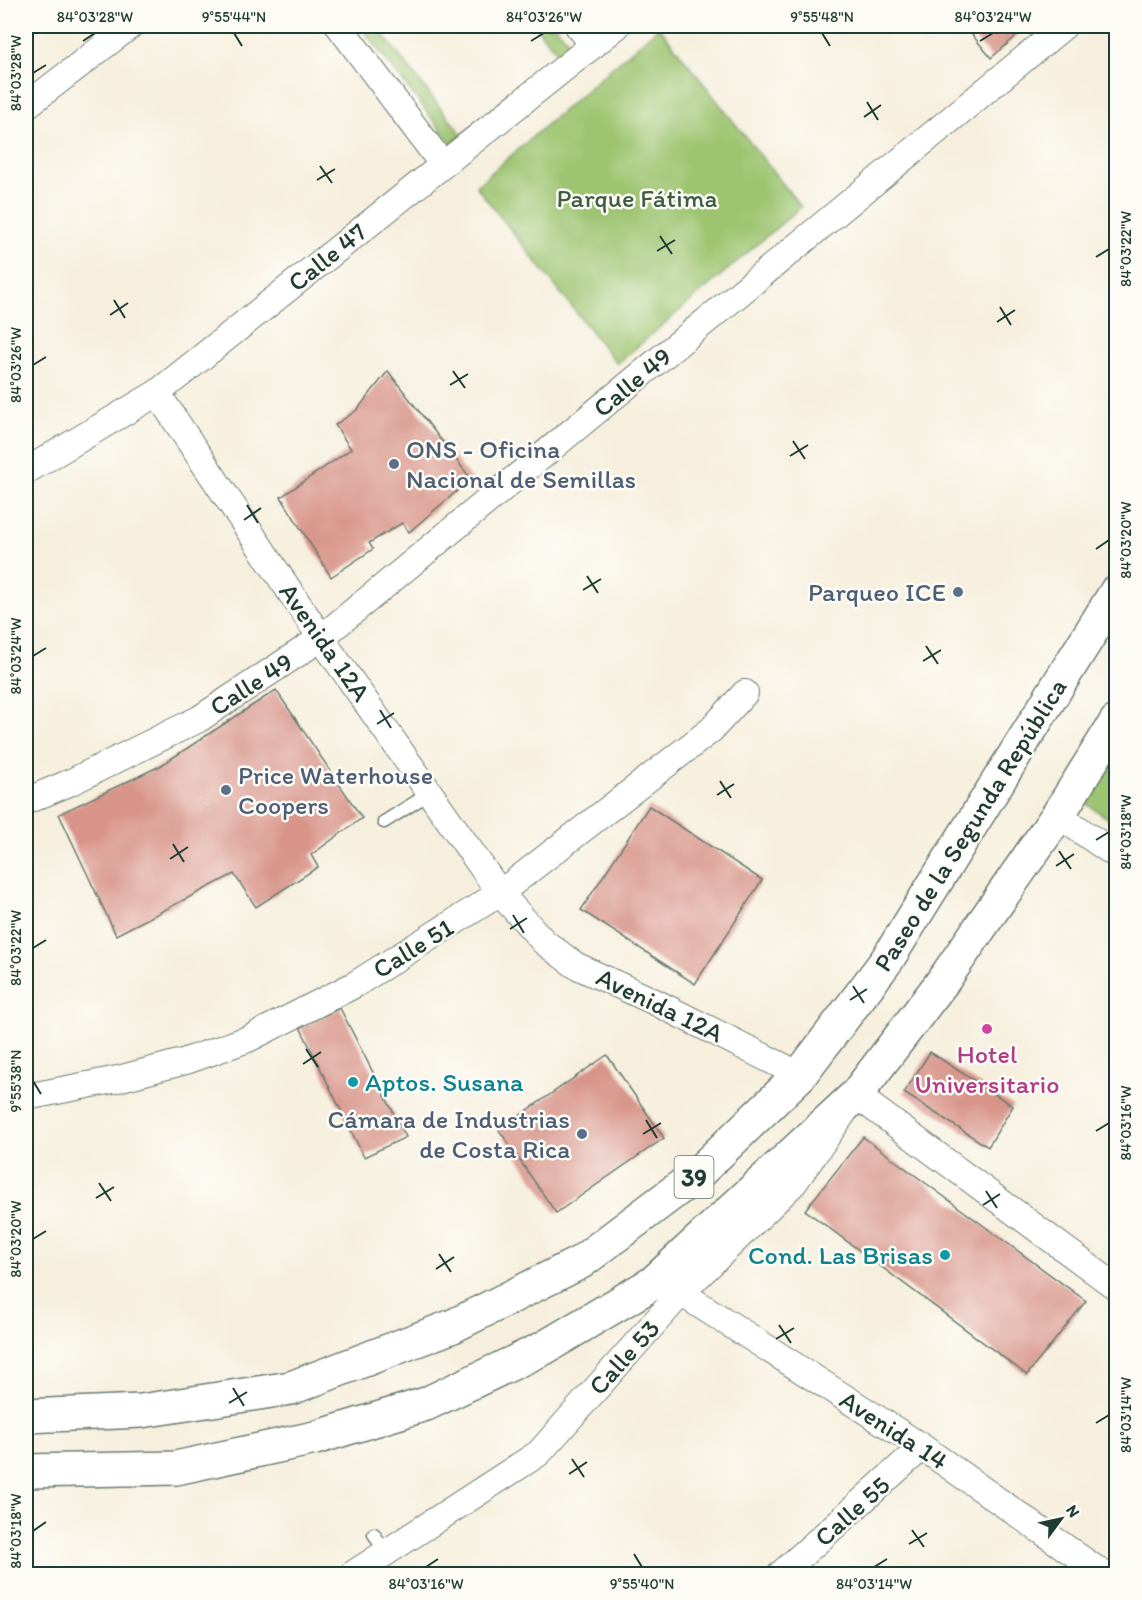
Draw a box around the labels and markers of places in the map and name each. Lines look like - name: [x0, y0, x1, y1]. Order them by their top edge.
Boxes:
- place label: ONS - Oficina Nacional de Semillas: [406, 433, 636, 495]
- marker: ONS - Oficina Nacional de Semillas: [387, 457, 401, 471]
- place label: Parqueo ICE: [808, 576, 946, 608]
- marker: Parqueo ICE: [951, 585, 965, 599]
- place label: Price Waterhouse Coopers: [238, 759, 433, 821]
- marker: Price Waterhouse Coopers: [219, 783, 233, 797]
- marker: Hotel Universitario: [980, 1022, 994, 1036]
- place label: Hotel Universitario: [915, 1038, 1059, 1100]
- place label: Aptos. Susana: [365, 1066, 524, 1098]
- marker: Aptos. Susana: [346, 1075, 360, 1089]
- place label: Cámara de Industrias de Costa Rica: [328, 1103, 570, 1165]
- marker: Cámara de Industrias de Costa Rica: [575, 1127, 589, 1141]
- place label: Cond. Las Brisas: [748, 1239, 933, 1271]
- marker: Cond. Las Brisas: [938, 1248, 952, 1262]

